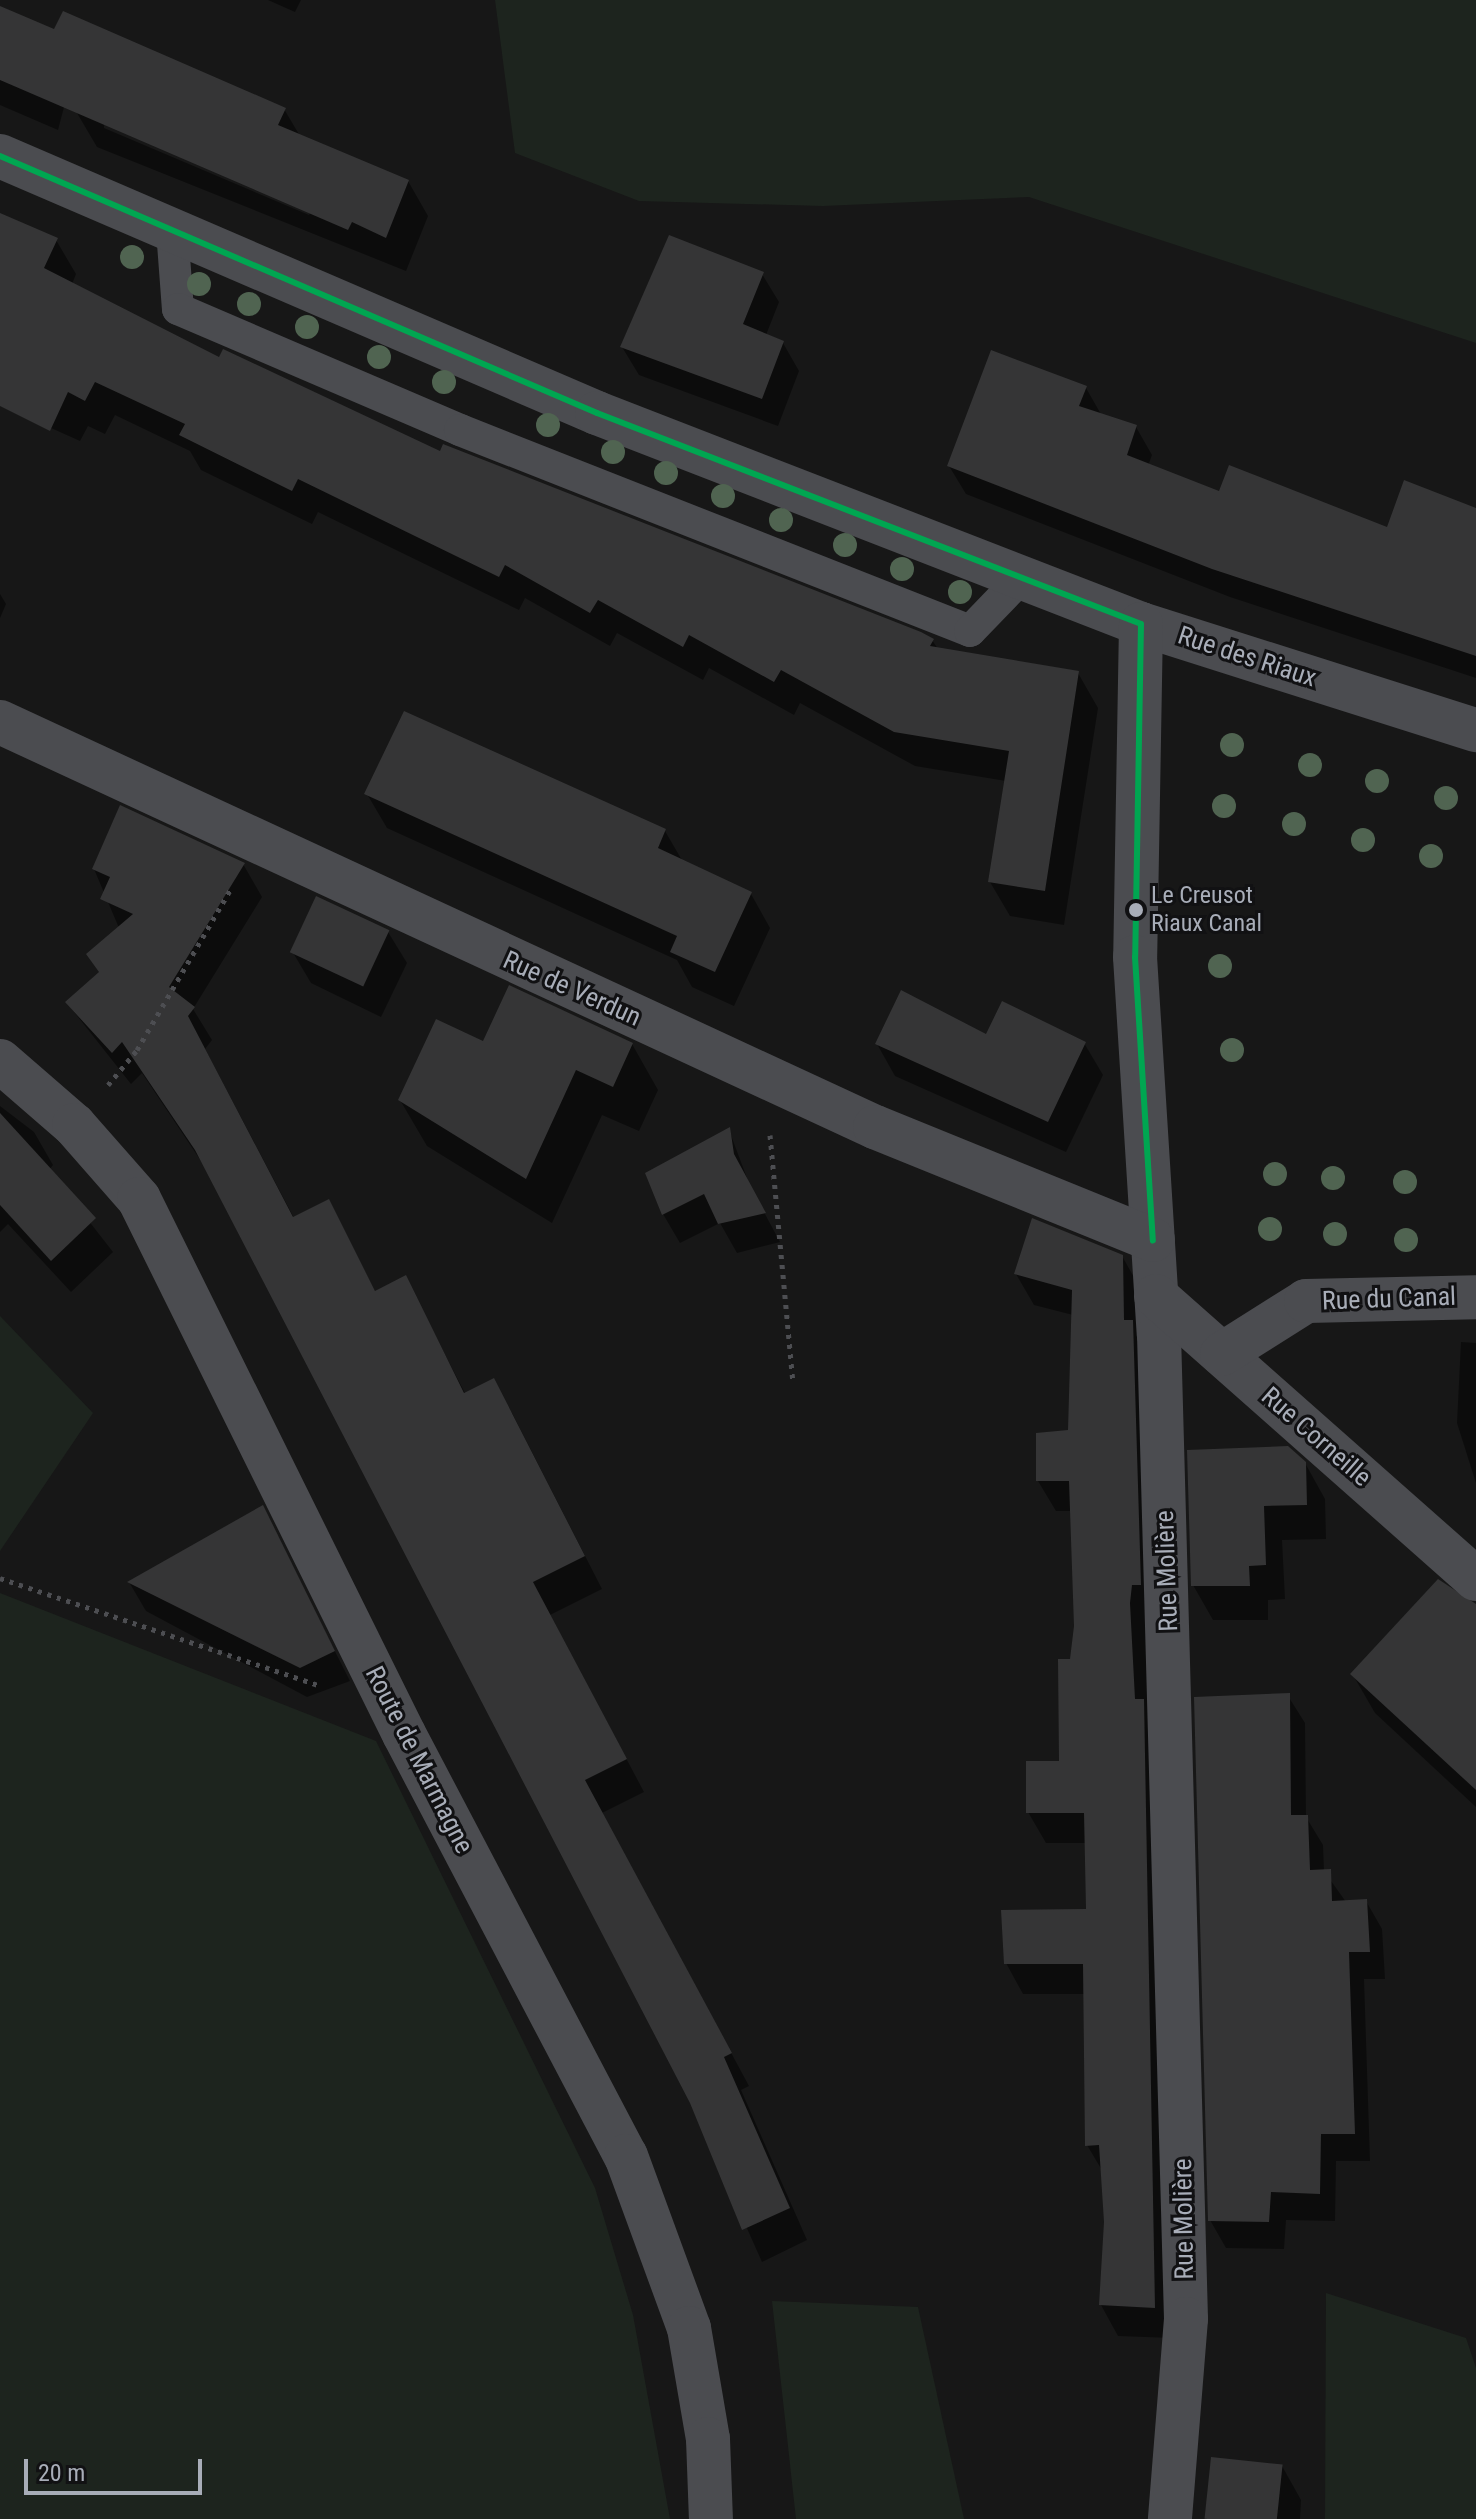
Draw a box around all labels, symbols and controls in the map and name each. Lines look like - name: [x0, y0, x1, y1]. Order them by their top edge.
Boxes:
- street label: Rue des Riaux: [1174, 620, 1320, 694]
- place label: Le Creusot Riaux Canal: [1151, 882, 1262, 938]
- marker: Le Creusot Riaux Canal: [1128, 902, 1144, 918]
- street label: Rue de Verdun: [498, 945, 646, 1033]
- street label: Rue du Canal: [1321, 1281, 1457, 1317]
- street label: Rue Corneille: [1255, 1381, 1377, 1493]
- street label: Rue Molière: [1149, 1510, 1185, 1632]
- street label: Route de Marmagne: [358, 1661, 480, 1859]
- street label: Rue Molière: [1167, 2158, 1201, 2280]
- scale bar: [28, 2443, 206, 2493]
- text: 20 m: [38, 2459, 85, 2487]

